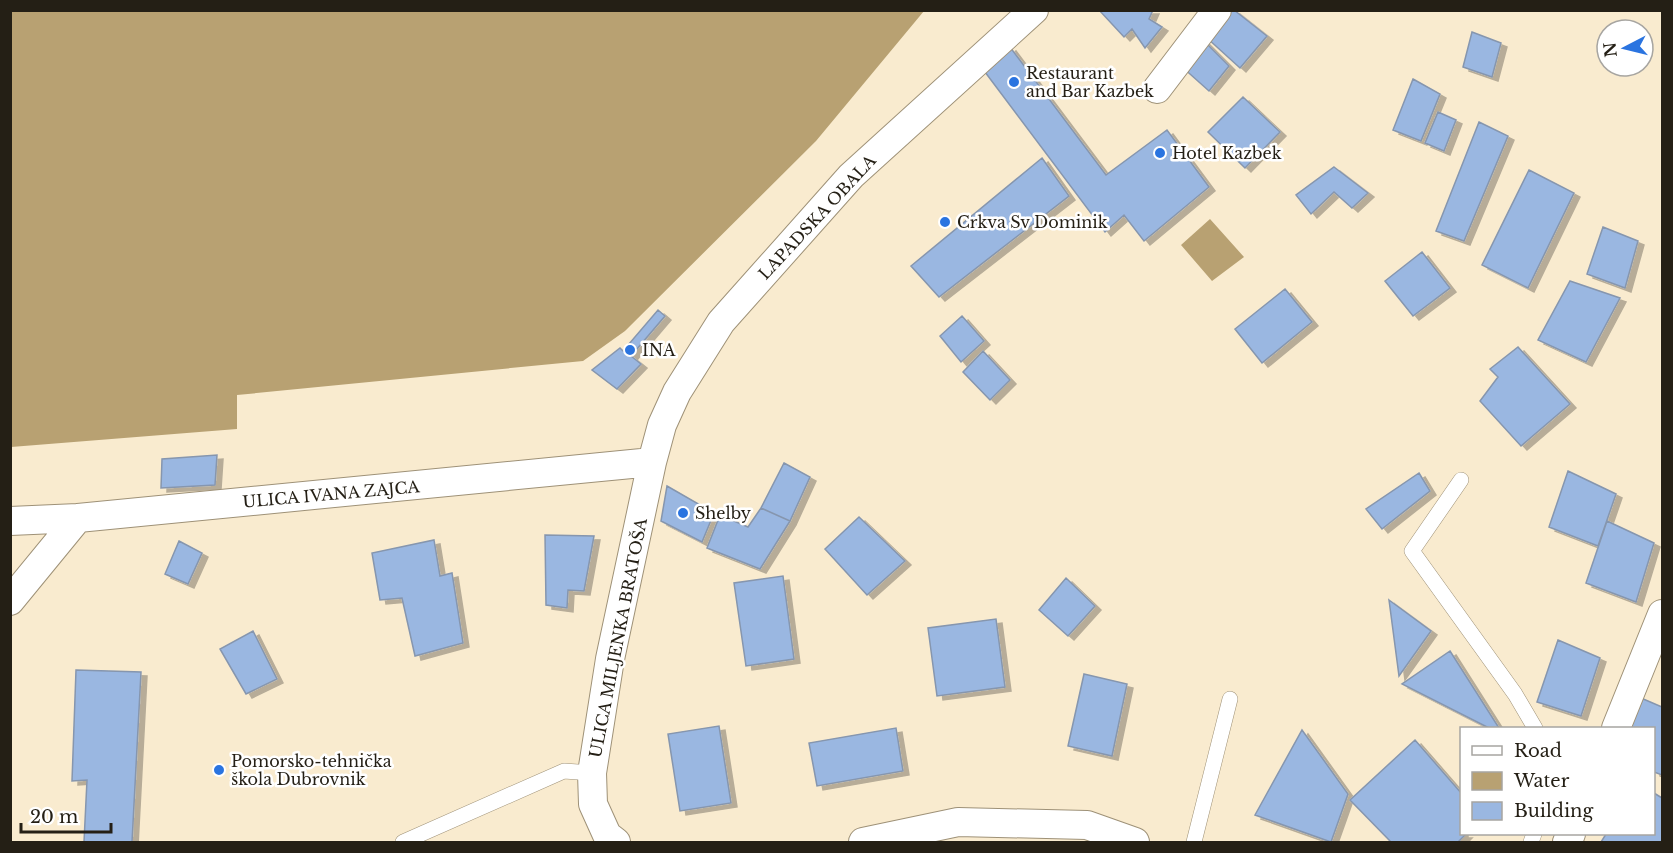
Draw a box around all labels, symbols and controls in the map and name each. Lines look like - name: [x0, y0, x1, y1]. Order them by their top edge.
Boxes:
- north arrow: [1595, 18, 1655, 78]
- text: N: [1599, 41, 1621, 59]
- place label: Restaurant and Bar Kazbek: [1026, 63, 1154, 101]
- marker: Restaurant and Bar Kazbek: [1007, 75, 1021, 89]
- place label: Hotel Kazbek: [1172, 143, 1282, 163]
- marker: Hotel Kazbek: [1153, 146, 1167, 160]
- street label: LAPADSKA OBALA: [754, 150, 880, 283]
- place label: Crkva Sv Dominik: [957, 212, 1108, 232]
- marker: Crkva Sv Dominik: [938, 215, 952, 229]
- place label: INA: [642, 340, 676, 360]
- marker: INA: [623, 343, 637, 357]
- street label: ULICA IVANA ZAJCA: [242, 476, 421, 512]
- place label: Shelby: [695, 503, 752, 523]
- marker: Shelby: [676, 506, 690, 520]
- street label: ULICA MILJENKA BRATOŠA: [585, 516, 651, 760]
- legend: [1460, 727, 1655, 835]
- text: Road: [1514, 740, 1562, 762]
- place label: Pomorsko-tehnička škola Dubrovnik: [231, 751, 392, 789]
- marker: Pomorsko-tehnička škola Dubrovnik: [212, 763, 226, 777]
- text: Water: [1513, 770, 1570, 792]
- scale bar: [21, 796, 111, 834]
- text: Building: [1514, 800, 1593, 822]
- text: 20 m: [30, 806, 78, 828]

